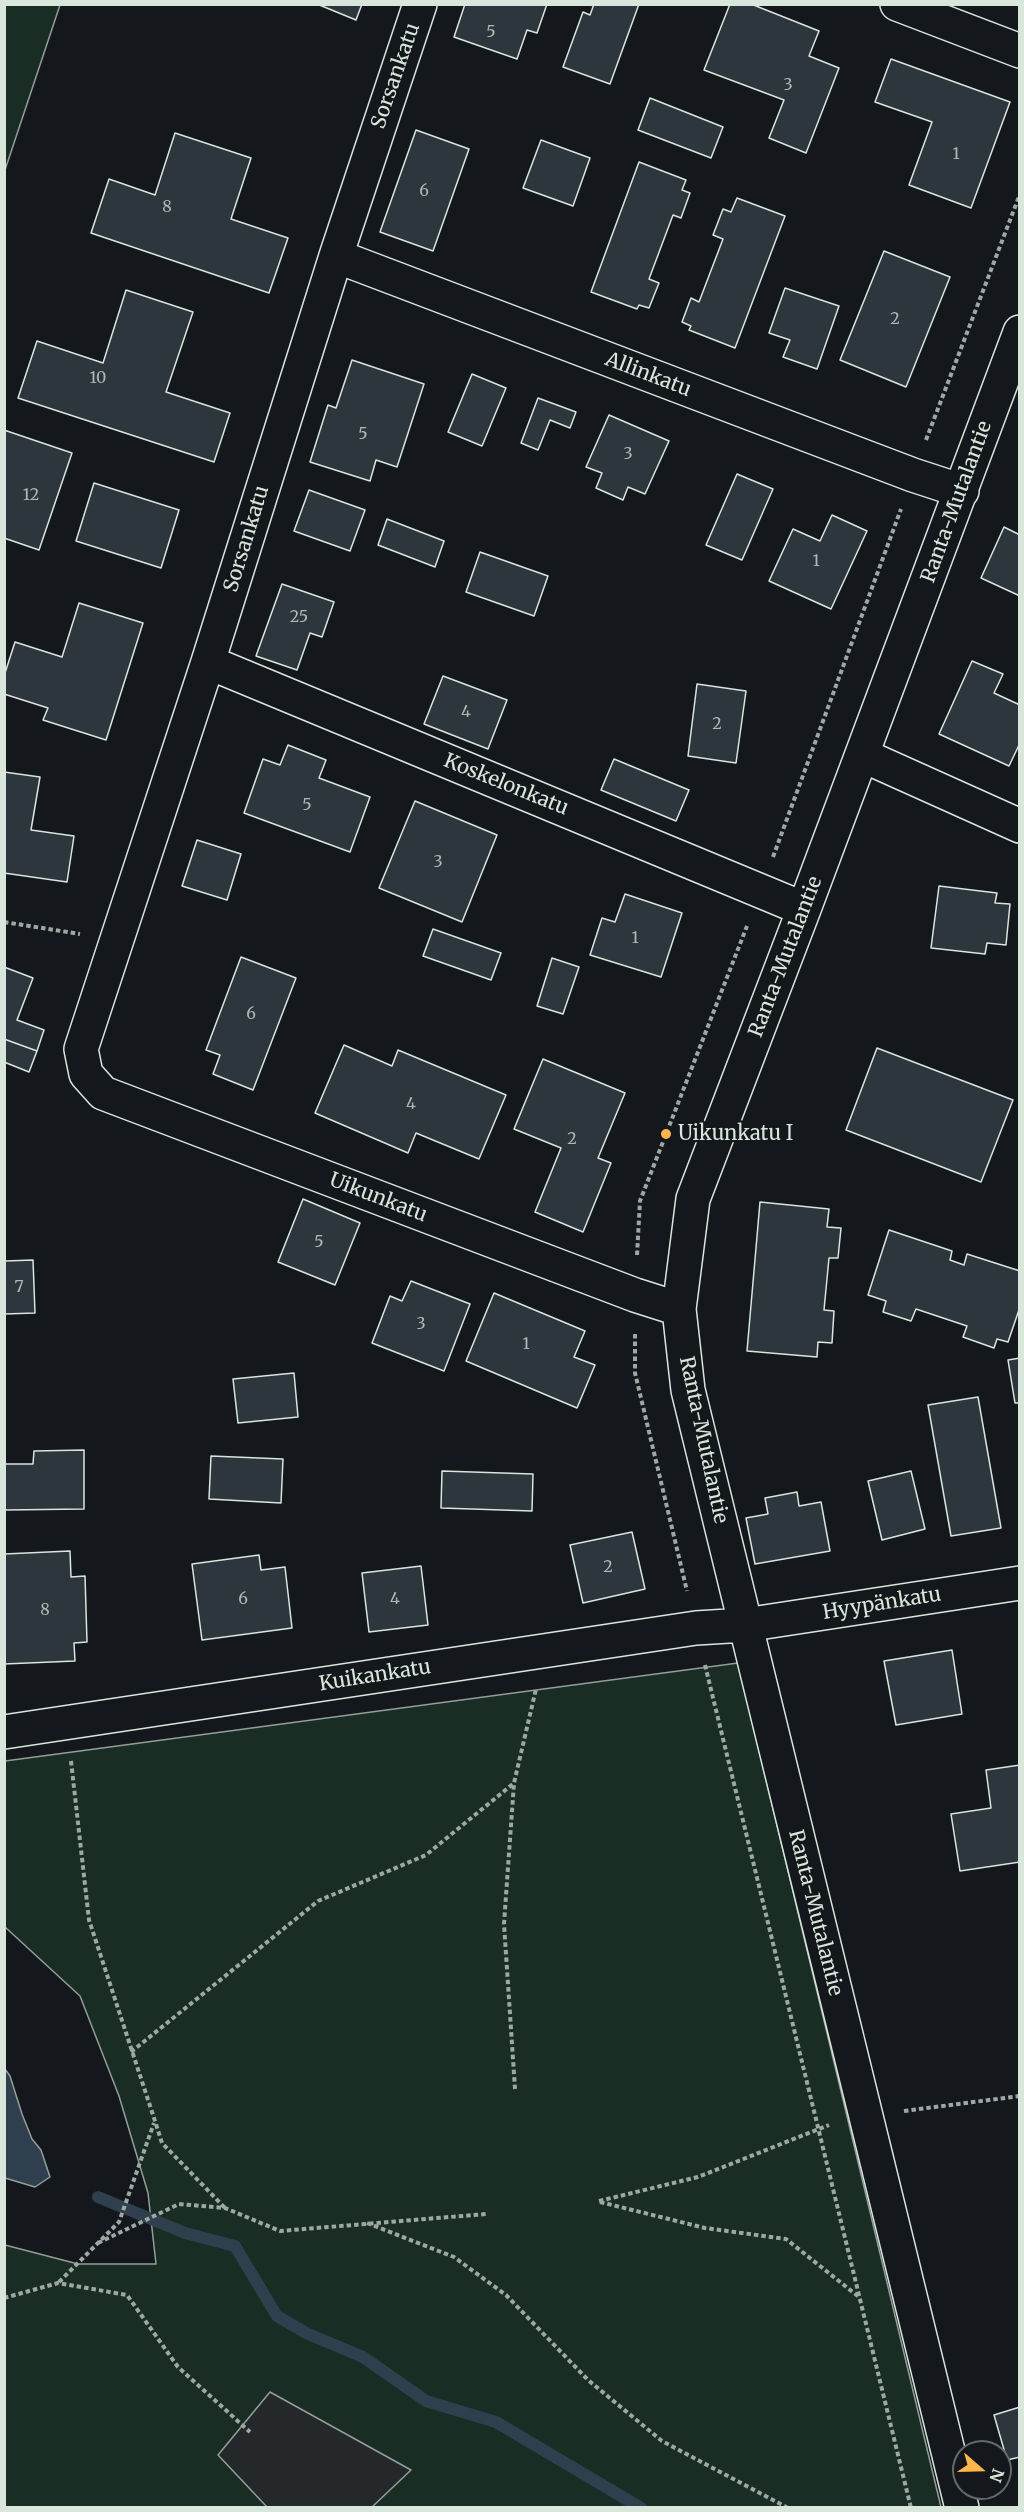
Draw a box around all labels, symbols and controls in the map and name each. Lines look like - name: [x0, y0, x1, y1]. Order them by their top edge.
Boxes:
- street label: Sorsankatu: [367, 20, 425, 132]
- house number: 5: [486, 22, 496, 42]
- house number: 3: [783, 75, 793, 95]
- house number: 1: [952, 144, 960, 164]
- house number: 6: [419, 181, 429, 201]
- house number: 8: [162, 197, 172, 217]
- house number: 2: [890, 309, 900, 329]
- street label: Allinkatu: [602, 348, 694, 402]
- house number: 10: [90, 368, 106, 388]
- street label: Ranta-Mutalantie: [917, 418, 997, 586]
- house number: 5: [358, 424, 368, 444]
- house number: 3: [623, 444, 633, 464]
- street label: Sorsankatu: [219, 483, 275, 595]
- house number: 12: [23, 485, 39, 505]
- house number: 1: [812, 551, 820, 571]
- house number: 25: [290, 607, 308, 627]
- house number: 4: [461, 702, 471, 722]
- house number: 2: [712, 714, 722, 734]
- street label: Koskelonkatu: [440, 749, 572, 821]
- house number: 5: [302, 795, 312, 815]
- house number: 3: [433, 852, 443, 872]
- street label: Ranta-Mutalantie: [744, 873, 828, 1041]
- house number: 1: [631, 928, 639, 948]
- house number: 6: [246, 1004, 256, 1024]
- house number: 4: [406, 1094, 416, 1114]
- place label: Uikunkatu I: [678, 1122, 793, 1146]
- marker: Uikunkatu I: [659, 1127, 673, 1141]
- house number: 2: [567, 1129, 577, 1149]
- street label: Uikunkatu: [326, 1168, 430, 1228]
- house number: 5: [314, 1232, 324, 1252]
- house number: 7: [14, 1277, 24, 1297]
- house number: 3: [416, 1314, 426, 1334]
- house number: 1: [522, 1334, 530, 1354]
- street label: Ranta-Mutalantie: [674, 1354, 732, 1526]
- house number: 2: [603, 1557, 613, 1577]
- street label: Hyypänkatu: [821, 1583, 943, 1625]
- house number: 6: [238, 1589, 248, 1609]
- house number: 4: [390, 1589, 400, 1609]
- house number: 8: [40, 1600, 50, 1620]
- street label: Kuikankatu: [317, 1655, 433, 1697]
- street label: Ranta-Mutalantie: [783, 1828, 847, 1998]
- north arrow: [952, 2440, 1012, 2500]
- text: N: [985, 2466, 1009, 2485]

